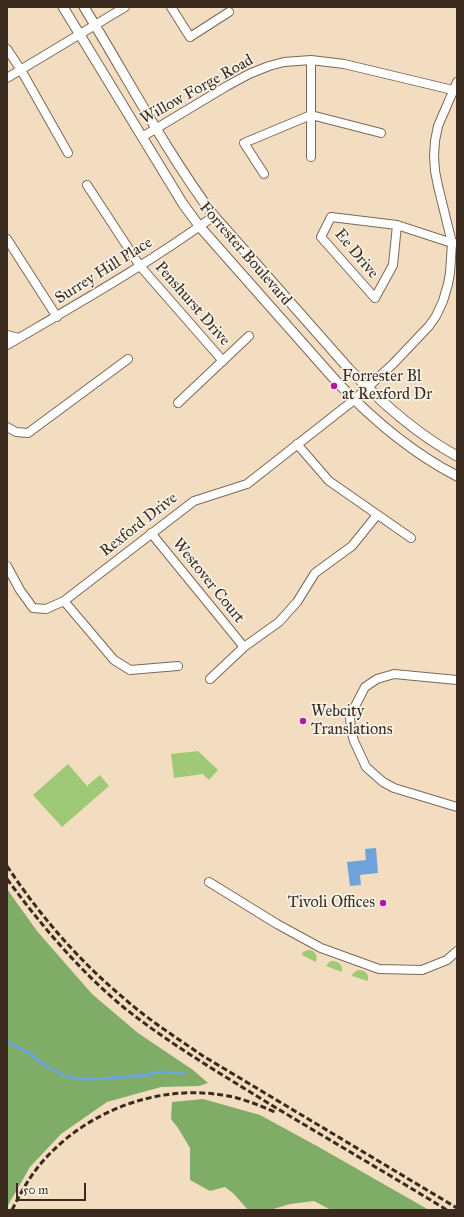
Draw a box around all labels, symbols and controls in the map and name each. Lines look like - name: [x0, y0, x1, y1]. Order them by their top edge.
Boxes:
- street label: Willow Forge Road: [137, 51, 257, 129]
- street label: Forrester Boulevard: [195, 198, 295, 310]
- street label: Ee Drive: [330, 225, 382, 283]
- street label: Surrey Hill Place: [52, 233, 156, 309]
- street label: Penshurst Drive: [150, 258, 234, 350]
- place label: Forrester Bl at Rexford Dr: [342, 367, 432, 405]
- marker: Forrester Bl at Rexford Dr: [329, 381, 339, 391]
- street label: Rexford Drive: [97, 489, 181, 561]
- street label: Westover Court: [168, 535, 248, 627]
- place label: Webcity Translations: [311, 702, 393, 740]
- marker: Webcity Translations: [298, 716, 308, 726]
- place label: Tivoli Offices: [288, 893, 375, 913]
- marker: Tivoli Offices: [378, 898, 388, 908]
- scale bar: [18, 1175, 88, 1201]
- text: 50 m: [23, 1183, 48, 1197]

